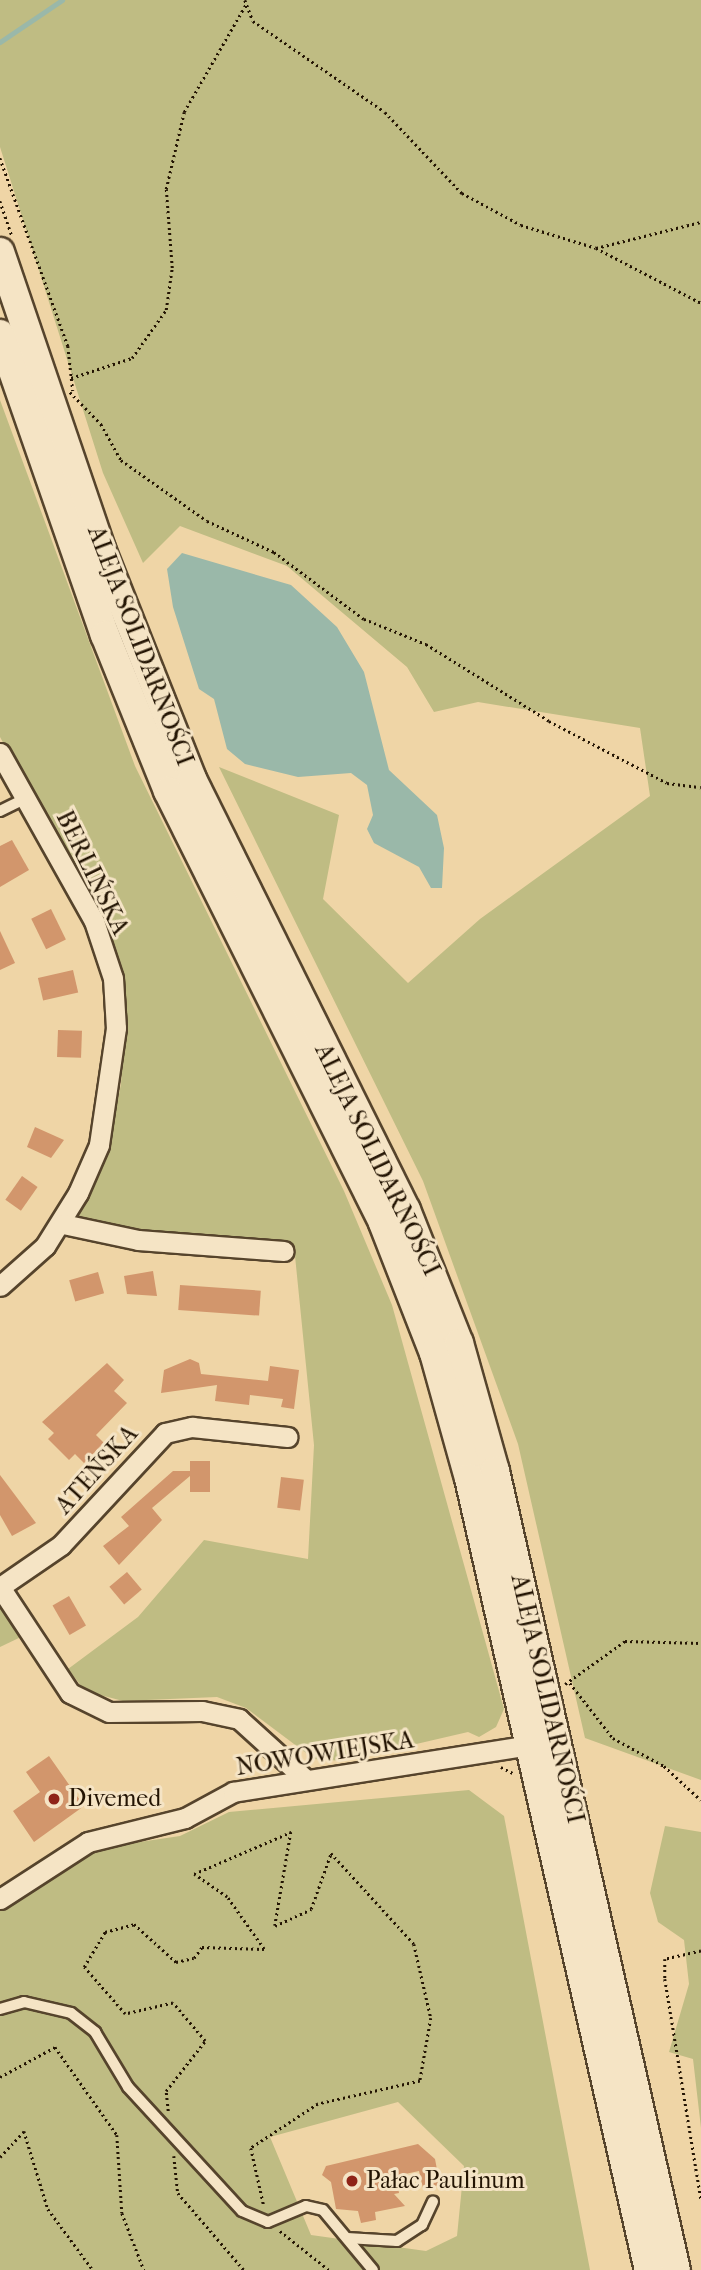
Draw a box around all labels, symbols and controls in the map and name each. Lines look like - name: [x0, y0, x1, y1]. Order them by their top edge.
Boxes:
- street label: ALEJA SOLIDARNOŚCI: [81, 522, 199, 770]
- street label: BERLIŃSKA: [50, 806, 134, 940]
- street label: ALEJA SOLIDARNOŚCI: [308, 1039, 446, 1281]
- street label: ATEŃSKA: [50, 1420, 144, 1520]
- street label: ALEJA SOLIDARNOŚCI: [504, 1572, 590, 1826]
- street label: NOWOWIEJSKA: [234, 1726, 416, 1782]
- place label: Divemed: [68, 1785, 161, 1813]
- marker: Divemed: [46, 1791, 62, 1807]
- place label: Pałac Paulinum: [366, 2167, 525, 2195]
- marker: Pałac Paulinum: [344, 2173, 360, 2189]

